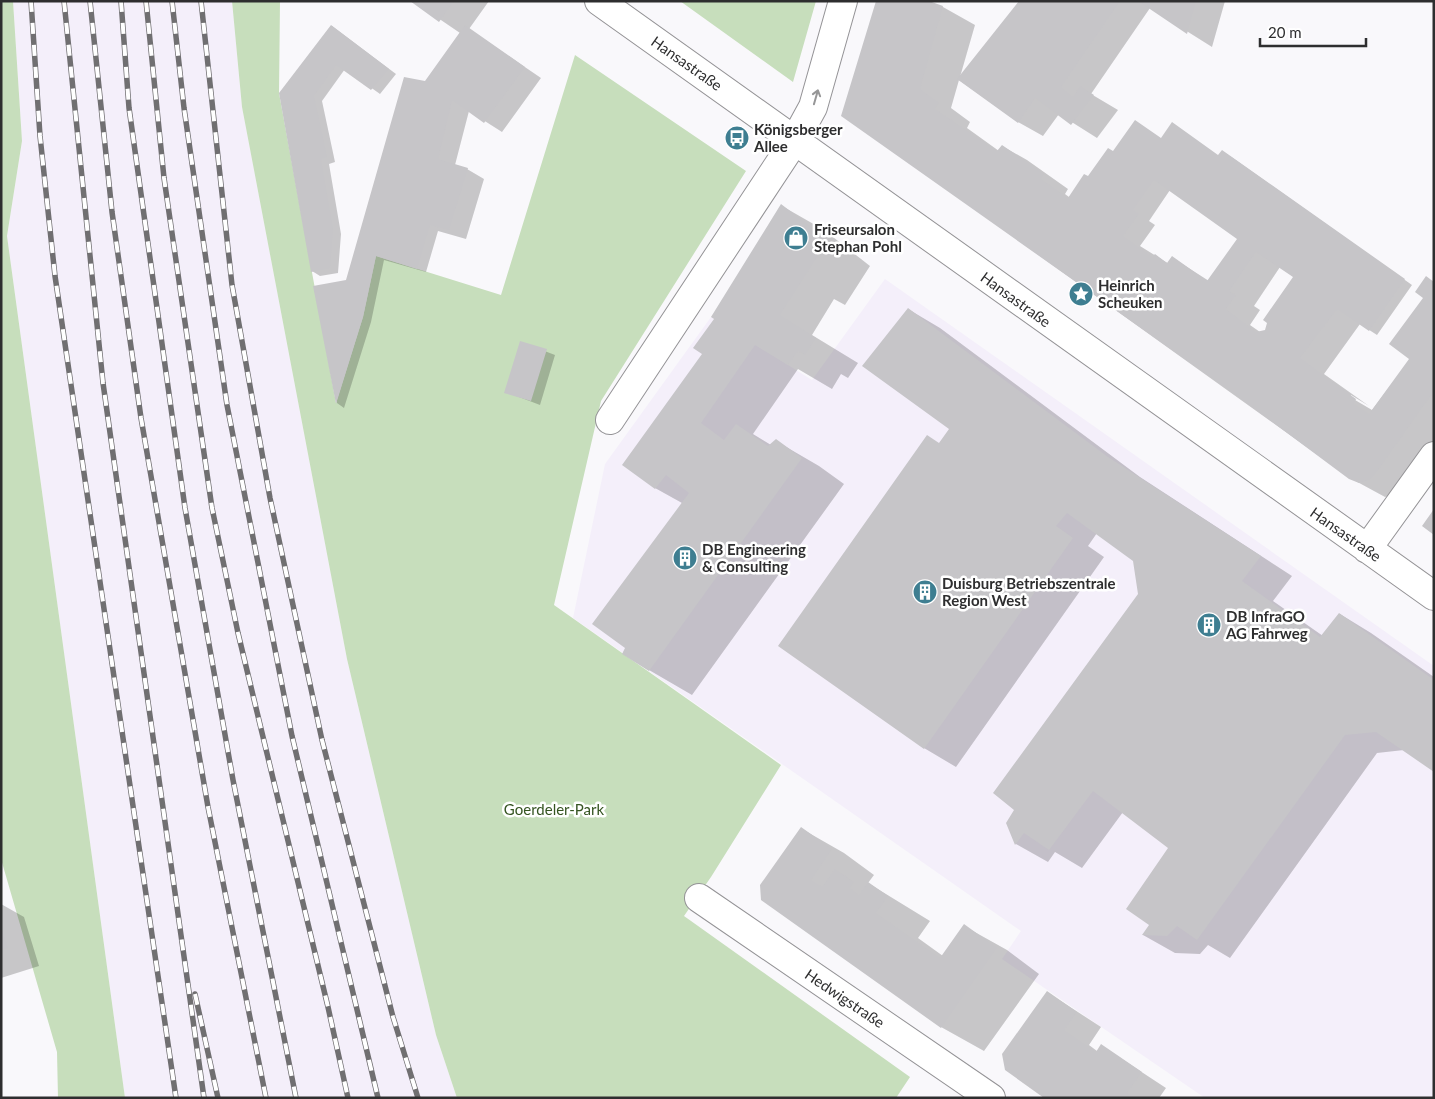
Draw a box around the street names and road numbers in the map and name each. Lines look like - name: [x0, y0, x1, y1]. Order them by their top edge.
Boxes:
- street label: Hansastraße: [648, 32, 726, 94]
- street label: Hansastraße: [977, 268, 1055, 331]
- street label: Hansastraße: [1307, 503, 1385, 565]
- street label: Hedwigstraße: [802, 965, 888, 1031]

